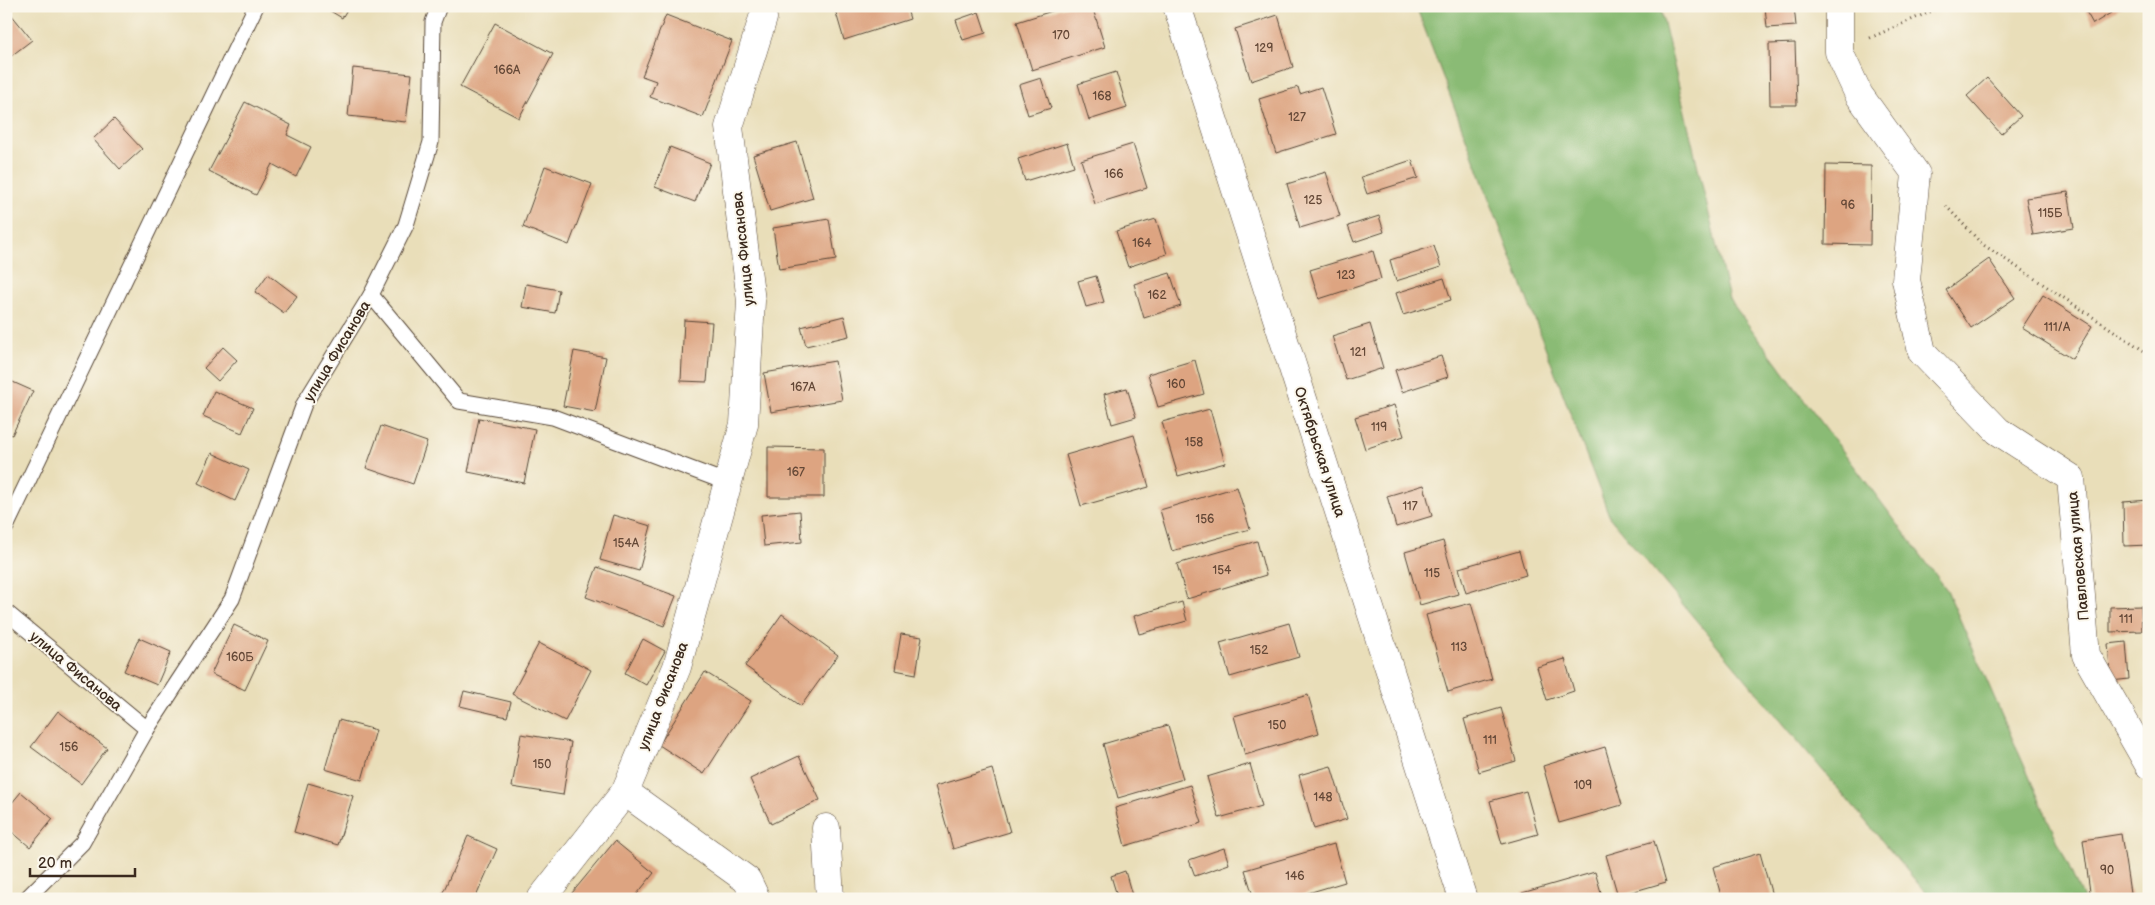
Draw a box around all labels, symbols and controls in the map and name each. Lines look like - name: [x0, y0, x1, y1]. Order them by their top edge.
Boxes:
- house number: 170: [1052, 28, 1070, 43]
- house number: 129: [1255, 41, 1273, 56]
- house number: 166А: [494, 63, 521, 78]
- house number: 168: [1093, 89, 1111, 104]
- house number: 127: [1288, 110, 1306, 125]
- house number: 166: [1104, 167, 1124, 182]
- street label: улица Фисанова: [728, 191, 759, 307]
- house number: 125: [1304, 193, 1322, 208]
- house number: 96: [1841, 198, 1855, 213]
- house number: 115Б: [2038, 206, 2063, 221]
- house number: 164: [1132, 236, 1152, 251]
- house number: 123: [1337, 268, 1355, 283]
- house number: 162: [1147, 288, 1167, 303]
- street label: улица Фисанова: [300, 297, 375, 405]
- house number: 111/А: [2044, 320, 2071, 335]
- house number: 121: [1350, 345, 1366, 360]
- house number: 160: [1166, 377, 1186, 392]
- house number: 167А: [790, 380, 816, 395]
- street label: Октябрьская улица: [1289, 385, 1350, 520]
- house number: 119: [1371, 420, 1387, 435]
- house number: 158: [1185, 435, 1203, 450]
- house number: 167: [787, 465, 805, 480]
- street label: Павловская улица: [2063, 490, 2094, 622]
- house number: 117: [1402, 499, 1418, 514]
- house number: 156: [1196, 512, 1214, 527]
- house number: 154А: [613, 536, 640, 551]
- house number: 154: [1213, 563, 1232, 578]
- house number: 115: [1424, 566, 1440, 581]
- house number: 111: [2119, 612, 2133, 627]
- street label: улица Фисанова: [26, 627, 126, 716]
- street label: улица Фисанова: [634, 639, 693, 753]
- house number: 113: [1451, 640, 1467, 655]
- house number: 152: [1250, 643, 1268, 658]
- house number: 160Б: [226, 650, 254, 665]
- house number: 150: [1268, 718, 1286, 733]
- house number: 111: [1483, 733, 1497, 748]
- house number: 156: [60, 740, 78, 755]
- house number: 150: [533, 757, 551, 772]
- house number: 109: [1574, 778, 1592, 793]
- house number: 148: [1314, 790, 1332, 805]
- scale bar: [30, 845, 135, 877]
- text: 20 m: [38, 854, 72, 873]
- house number: 90: [2100, 863, 2114, 878]
- house number: 146: [1285, 869, 1305, 884]

